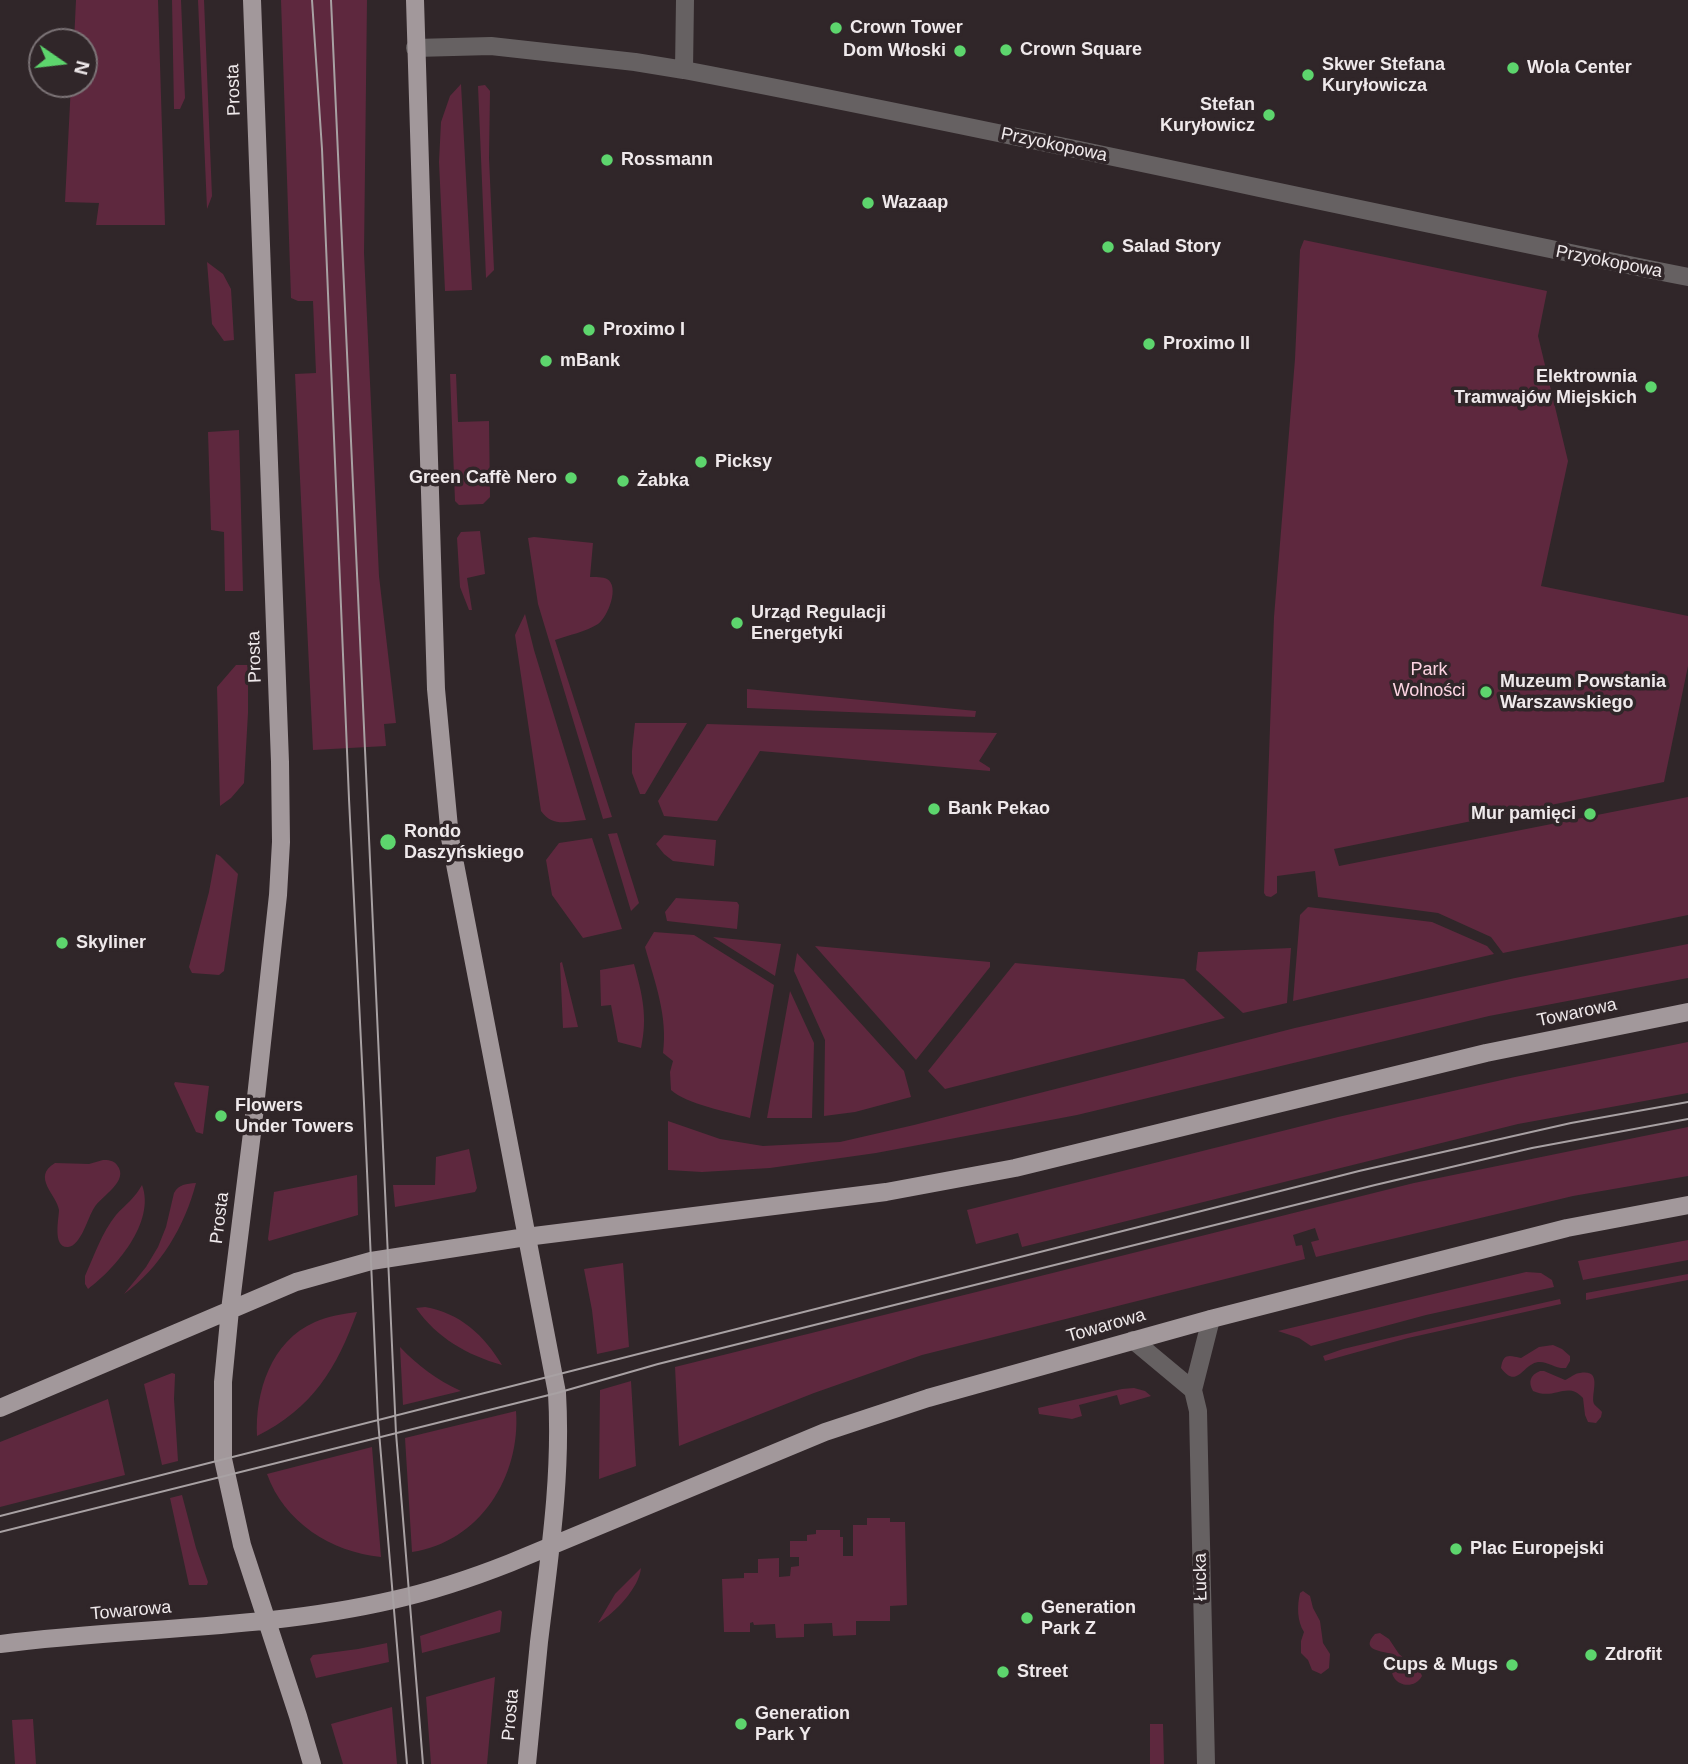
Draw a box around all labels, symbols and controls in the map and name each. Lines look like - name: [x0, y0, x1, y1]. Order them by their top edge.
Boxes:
- place label: Crown Tower: [850, 17, 963, 39]
- marker: Crown Tower: [828, 20, 844, 36]
- north arrow: [28, 28, 98, 98]
- place label: Crown Square: [1020, 39, 1142, 61]
- place label: Dom Włoski: [843, 40, 946, 62]
- marker: Crown Square: [998, 42, 1014, 58]
- marker: Dom Włoski: [952, 43, 968, 59]
- place label: Skwer Stefana Kuryłowicza: [1322, 54, 1445, 96]
- place label: Wola Center: [1527, 57, 1632, 79]
- text: N: [70, 59, 94, 77]
- marker: Wola Center: [1505, 60, 1521, 76]
- street label: Prosta: [222, 64, 246, 116]
- marker: Skwer Stefana Kuryłowicza: [1300, 67, 1316, 83]
- place label: Stefan Kuryłowicz: [1160, 94, 1255, 136]
- marker: Stefan Kuryłowicz: [1261, 107, 1277, 123]
- street label: Przyokopowa: [999, 123, 1109, 167]
- place label: Rossmann: [621, 149, 713, 171]
- marker: Rossmann: [599, 152, 615, 168]
- place label: Wazaap: [882, 192, 948, 214]
- marker: Wazaap: [860, 195, 876, 211]
- place label: Salad Story: [1122, 236, 1221, 258]
- marker: Salad Story: [1100, 239, 1116, 255]
- street label: Przyokopowa: [1554, 241, 1664, 283]
- place label: Proximo I: [603, 319, 685, 341]
- marker: Proximo I: [581, 322, 597, 338]
- place label: Proximo II: [1163, 333, 1250, 355]
- marker: Proximo II: [1141, 336, 1157, 352]
- place label: mBank: [560, 350, 620, 372]
- marker: mBank: [538, 353, 554, 369]
- place label: Elektrownia Tramwajów Miejskich: [1454, 366, 1637, 408]
- marker: Elektrownia Tramwajów Miejskich: [1643, 379, 1659, 395]
- place label: Picksy: [715, 451, 772, 473]
- marker: Picksy: [693, 454, 709, 470]
- place label: Green Caffè Nero: [409, 467, 557, 489]
- marker: Green Caffè Nero: [563, 470, 579, 486]
- place label: Żabka: [637, 470, 689, 492]
- marker: Żabka: [615, 473, 631, 489]
- place label: Urząd Regulacji Energetyki: [751, 602, 886, 644]
- marker: Urząd Regulacji Energetyki: [729, 615, 745, 631]
- street label: Prosta: [243, 631, 267, 683]
- park label: Park Wolności: [1393, 659, 1465, 702]
- place label: Muzeum Powstania Warszawskiego: [1500, 671, 1666, 714]
- marker: Muzeum Powstania Warszawskiego: [1478, 684, 1494, 700]
- place label: Bank Pekao: [948, 798, 1050, 820]
- marker: Bank Pekao: [926, 801, 942, 817]
- place label: Mur pamięci: [1471, 803, 1576, 825]
- marker: Mur pamięci: [1582, 806, 1598, 822]
- place label: Rondo Daszyńskiego: [404, 821, 524, 864]
- marker: Rondo Daszyńskiego: [378, 832, 398, 852]
- place label: Skyliner: [76, 932, 146, 954]
- marker: Skyliner: [54, 935, 70, 951]
- street label: Towarowa: [1535, 994, 1619, 1032]
- place label: Flowers Under Towers: [235, 1095, 354, 1138]
- marker: Flowers Under Towers: [213, 1108, 229, 1124]
- street label: Prosta: [206, 1191, 234, 1245]
- street label: Towarowa: [1064, 1304, 1148, 1348]
- place label: Plac Europejski: [1470, 1538, 1604, 1560]
- marker: Plac Europejski: [1448, 1541, 1464, 1557]
- street label: Łucka: [1190, 1553, 1212, 1601]
- street label: Towarowa: [90, 1597, 172, 1625]
- place label: Generation Park Z: [1041, 1597, 1136, 1640]
- marker: Generation Park Z: [1019, 1610, 1035, 1626]
- place label: Zdrofit: [1605, 1644, 1662, 1666]
- marker: Zdrofit: [1583, 1647, 1599, 1663]
- place label: Cups & Mugs: [1383, 1654, 1498, 1676]
- marker: Cups & Mugs: [1504, 1657, 1520, 1673]
- place label: Street: [1017, 1661, 1068, 1683]
- marker: Street: [995, 1664, 1011, 1680]
- street label: Prosta: [498, 1688, 524, 1742]
- place label: Generation Park Y: [755, 1703, 850, 1746]
- marker: Generation Park Y: [733, 1716, 749, 1732]

